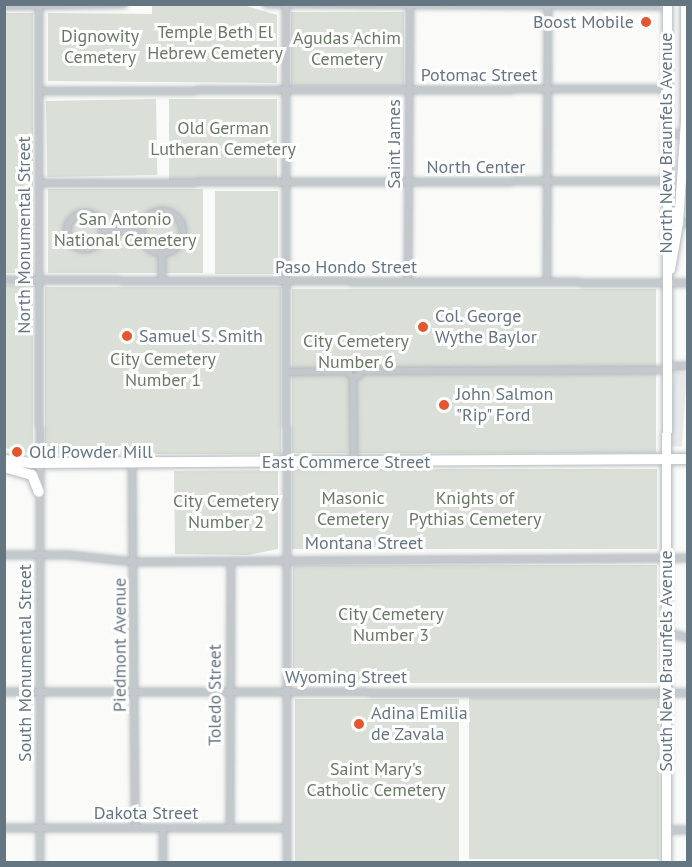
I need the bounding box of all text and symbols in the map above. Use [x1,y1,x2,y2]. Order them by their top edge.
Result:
place label: Boost Mobile [533,11,634,33]
marker: Boost Mobile [639,15,653,29]
park label: Temple Beth El Hebrew Cemetery [147,22,283,64]
park label: Dignowity Cemetery [61,26,139,68]
park label: Agudas Achim Cemetery [293,28,401,70]
street label: North New Braunfels Avenue [655,32,677,254]
street label: Potomac Street [420,64,538,86]
street label: Saint James [383,99,405,189]
park label: Old German Lutheran Cemetery [150,118,296,160]
street label: North Monumental Street [13,136,35,334]
street label: North Center [427,156,525,178]
park label: San Antonio National Cemetery [54,209,196,252]
street label: Paso Hondo Street [275,256,417,278]
place label: Col. George Wythe Baylor [435,306,537,348]
marker: Col. George Wythe Baylor [416,320,430,334]
place label: Samuel S. Smith [139,325,264,347]
marker: Samuel S. Smith [120,329,134,343]
park label: City Cemetery Number 6 [303,331,409,374]
park label: City Cemetery Number 1 [110,349,216,392]
place label: John Salmon "Rip" Ford [456,384,553,426]
marker: John Salmon "Rip" Ford [437,398,451,412]
place label: Old Powder Mill [29,441,152,463]
marker: Old Powder Mill [10,445,24,459]
street label: East Commerce Street [262,451,430,473]
park label: Masonic Cemetery [317,488,389,530]
park label: Knights of Pythias Cemetery [409,488,541,530]
park label: City Cemetery Number 2 [173,491,279,534]
street label: Montana Street [305,532,423,554]
street label: South New Braunfels Avenue [655,550,677,772]
street label: South Monumental Street [14,564,36,762]
street label: Piedmont Avenue [109,578,131,712]
park label: City Cemetery Number 3 [338,604,444,646]
street label: Toledo Street [204,644,226,746]
street label: Wyoming Street [285,666,407,688]
place label: Adina Emilia de Zavala [371,703,468,746]
marker: Adina Emilia de Zavala [352,717,366,731]
park label: Saint Mary's Catholic Cemetery [306,759,446,802]
street label: Dakota Street [94,802,198,824]

